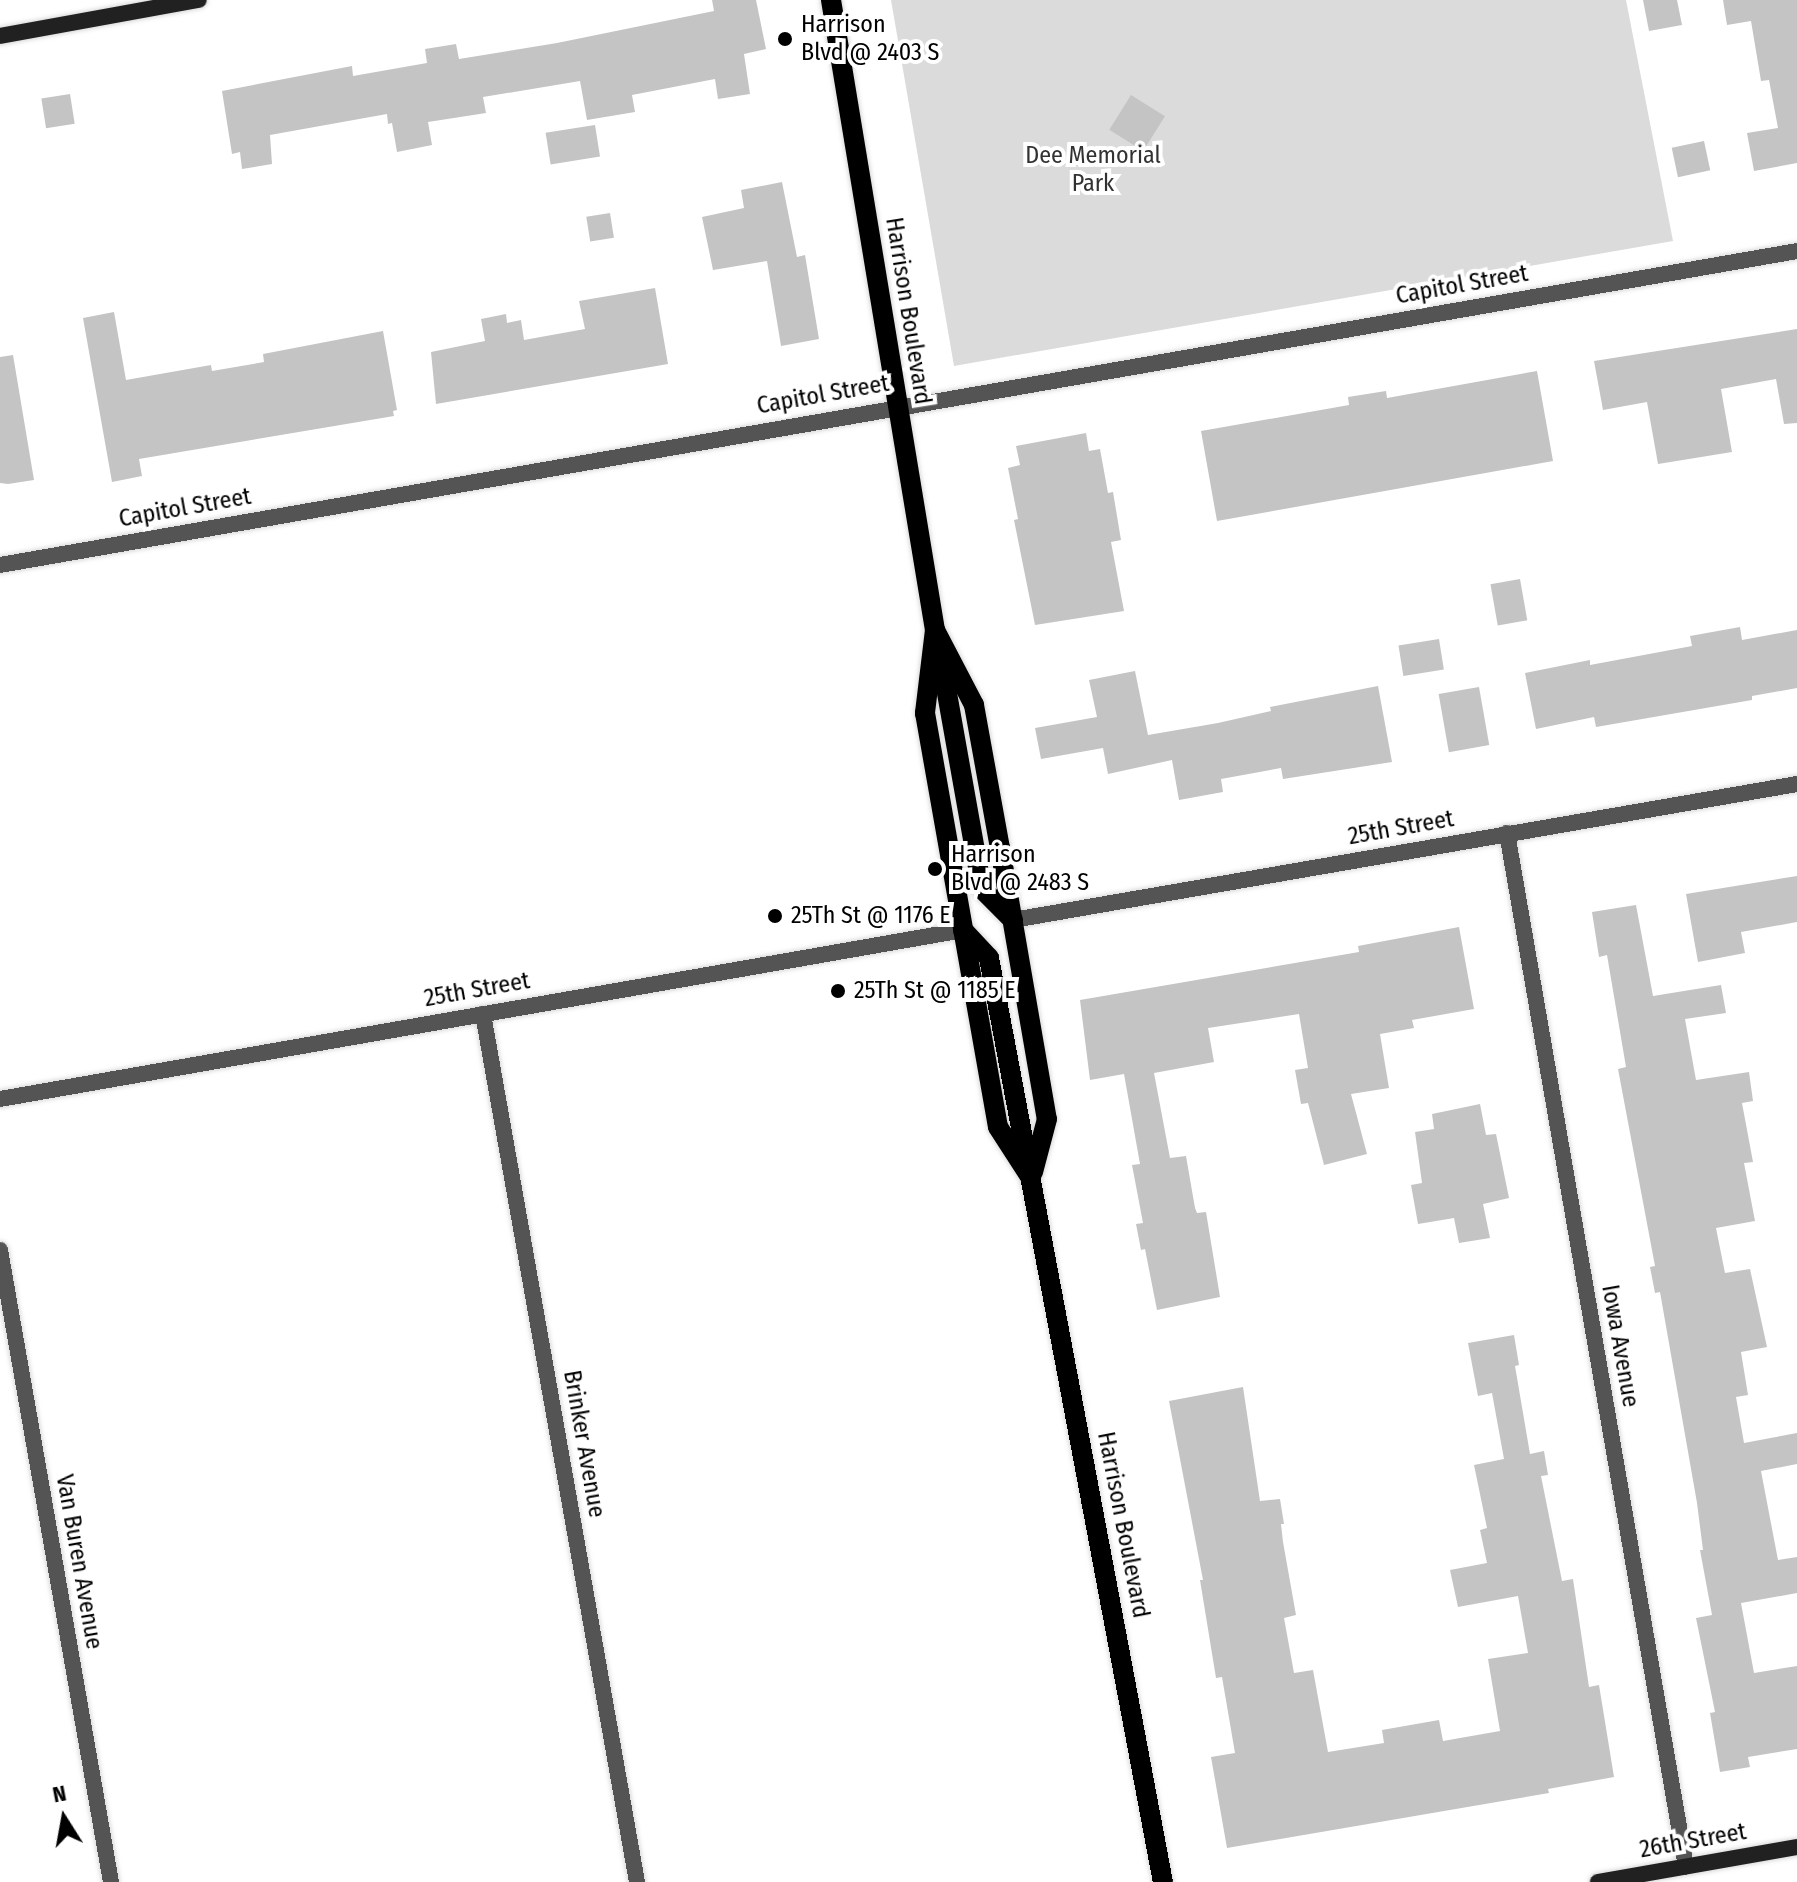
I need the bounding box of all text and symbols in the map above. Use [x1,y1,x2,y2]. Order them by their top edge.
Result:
place label: Harrison Blvd @ 2403 S [801,11,939,67]
marker: Harrison Blvd @ 2403 S [776,30,794,48]
park label: Dee Memorial Park [1025,142,1161,198]
street label: Harrison Boulevard [879,215,937,407]
street label: Capitol Street [1394,259,1530,311]
street label: Capitol Street [755,369,891,421]
street label: Capitol Street [117,482,253,534]
street label: 25th Street [1346,805,1456,851]
place label: Harrison Blvd @ 2483 S [951,841,1089,897]
marker: Harrison Blvd @ 2483 S [926,860,944,878]
place label: 25Th St @ 1176 E [791,902,951,930]
marker: 25Th St @ 1176 E [766,907,784,925]
street label: 25th Street [422,967,532,1013]
place label: 25Th St @ 1185 E [854,977,1016,1005]
marker: 25Th St @ 1185 E [829,982,847,1000]
street label: Iowa Avenue [1595,1283,1645,1409]
street label: Brinker Avenue [557,1368,611,1520]
street label: Harrison Boulevard [1091,1429,1155,1621]
street label: Van Buren Avenue [49,1472,109,1652]
north arrow [24,1778,104,1858]
text: N [50,1779,68,1808]
street label: 26th Street [1637,1817,1749,1865]

